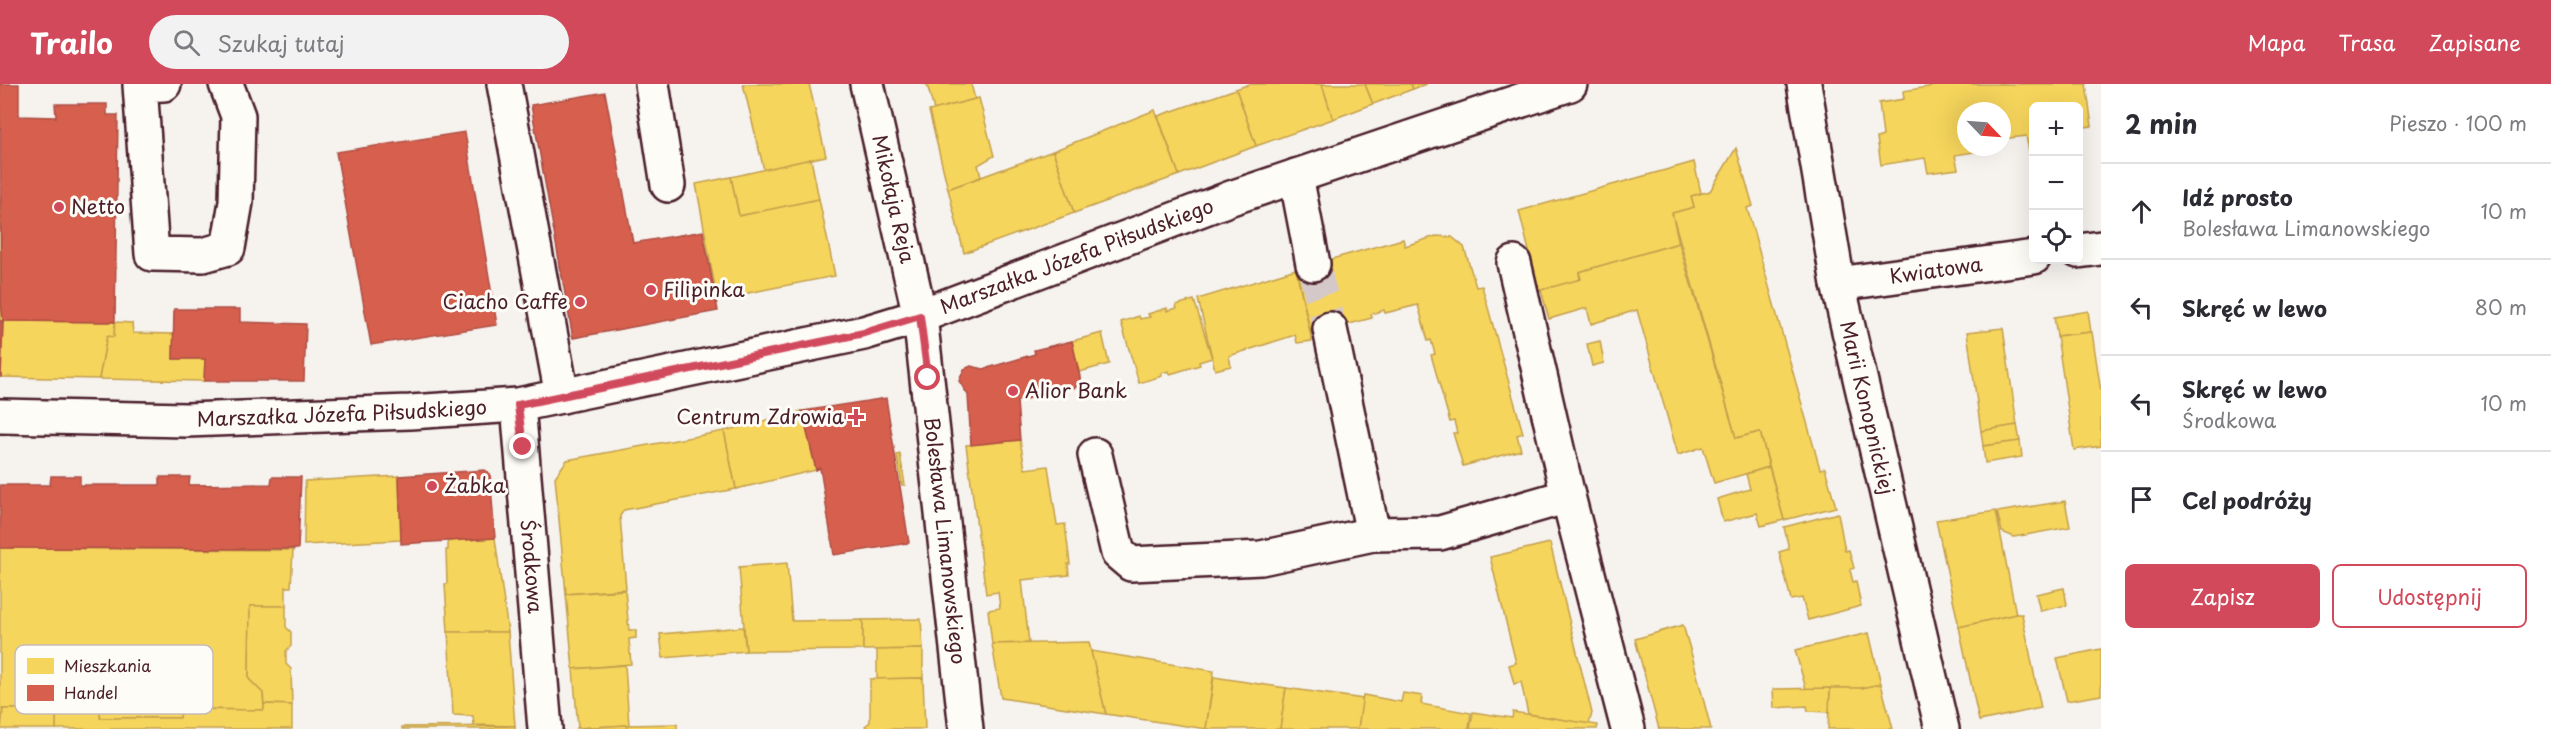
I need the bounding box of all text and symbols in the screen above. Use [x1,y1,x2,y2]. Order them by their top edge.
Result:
search box [149,15,569,69]
text: Trailo [30,21,113,64]
icon: search [170,26,203,59]
text: Szukaj tutaj [218,26,345,59]
text: Mapa [2248,26,2305,58]
text: Trasa [2338,26,2395,58]
text: Zapisane [2428,26,2521,58]
north arrow [1957,102,2011,156]
map controls [2029,102,2083,264]
button: + [2029,102,2083,156]
text: 2 min [2125,104,2198,143]
text: Pieszo · 100 m [2389,108,2527,138]
street label: Mikołaja Reja [865,132,924,267]
button: − [2029,156,2083,210]
text: Idź prosto [2182,180,2293,213]
street label: Marszałka Józefa Piłsudskiego [935,190,1217,321]
place label: Netto [71,191,125,221]
icon: ahead [2125,195,2158,228]
text: 10 m [2480,196,2527,226]
marker: Netto [52,200,66,214]
button: locate [2029,210,2083,264]
text: Bolesława Limanowskiego [2182,213,2430,243]
street label: Kwiatowa [1888,248,1985,291]
place label: Filipinka [663,274,745,304]
marker: Filipinka [644,283,658,297]
place label: Ciacho Caffe [443,286,568,316]
icon: left [2125,291,2158,324]
text: Skręć w lewo [2182,291,2327,324]
text: 80 m [2475,292,2527,322]
marker: Ciacho Caffe [573,295,587,309]
street label: Marii Konopnickiej [1833,318,1903,497]
route start [914,364,940,390]
text: Skręć w lewo [2182,372,2327,405]
place label: Alior Bank [1025,375,1127,405]
marker: Alior Bank [1006,384,1020,398]
icon: left [2125,387,2158,420]
text: 10 m [2480,388,2527,418]
street label: Marszałka Józefa Piłsudskiego [196,391,488,434]
place label: Centrum Zdrowia [676,401,845,431]
text: Środkowa [2182,405,2276,435]
marker: Centrum Zdrowia [849,410,863,424]
street label: Bolesława Limanowskiego [917,415,975,666]
route end [509,433,535,459]
place label: Żabka [444,470,506,500]
marker: Żabka [425,479,439,493]
icon: arrive [2125,483,2158,516]
text: Cel podróży [2182,483,2312,516]
street label: Środkowa [514,518,551,615]
button: Zapisz [2125,564,2320,628]
button: Udostępnij [2332,564,2527,628]
legend [15,645,213,714]
text: Mieszkania [64,653,151,677]
text: Handel [64,680,118,704]

